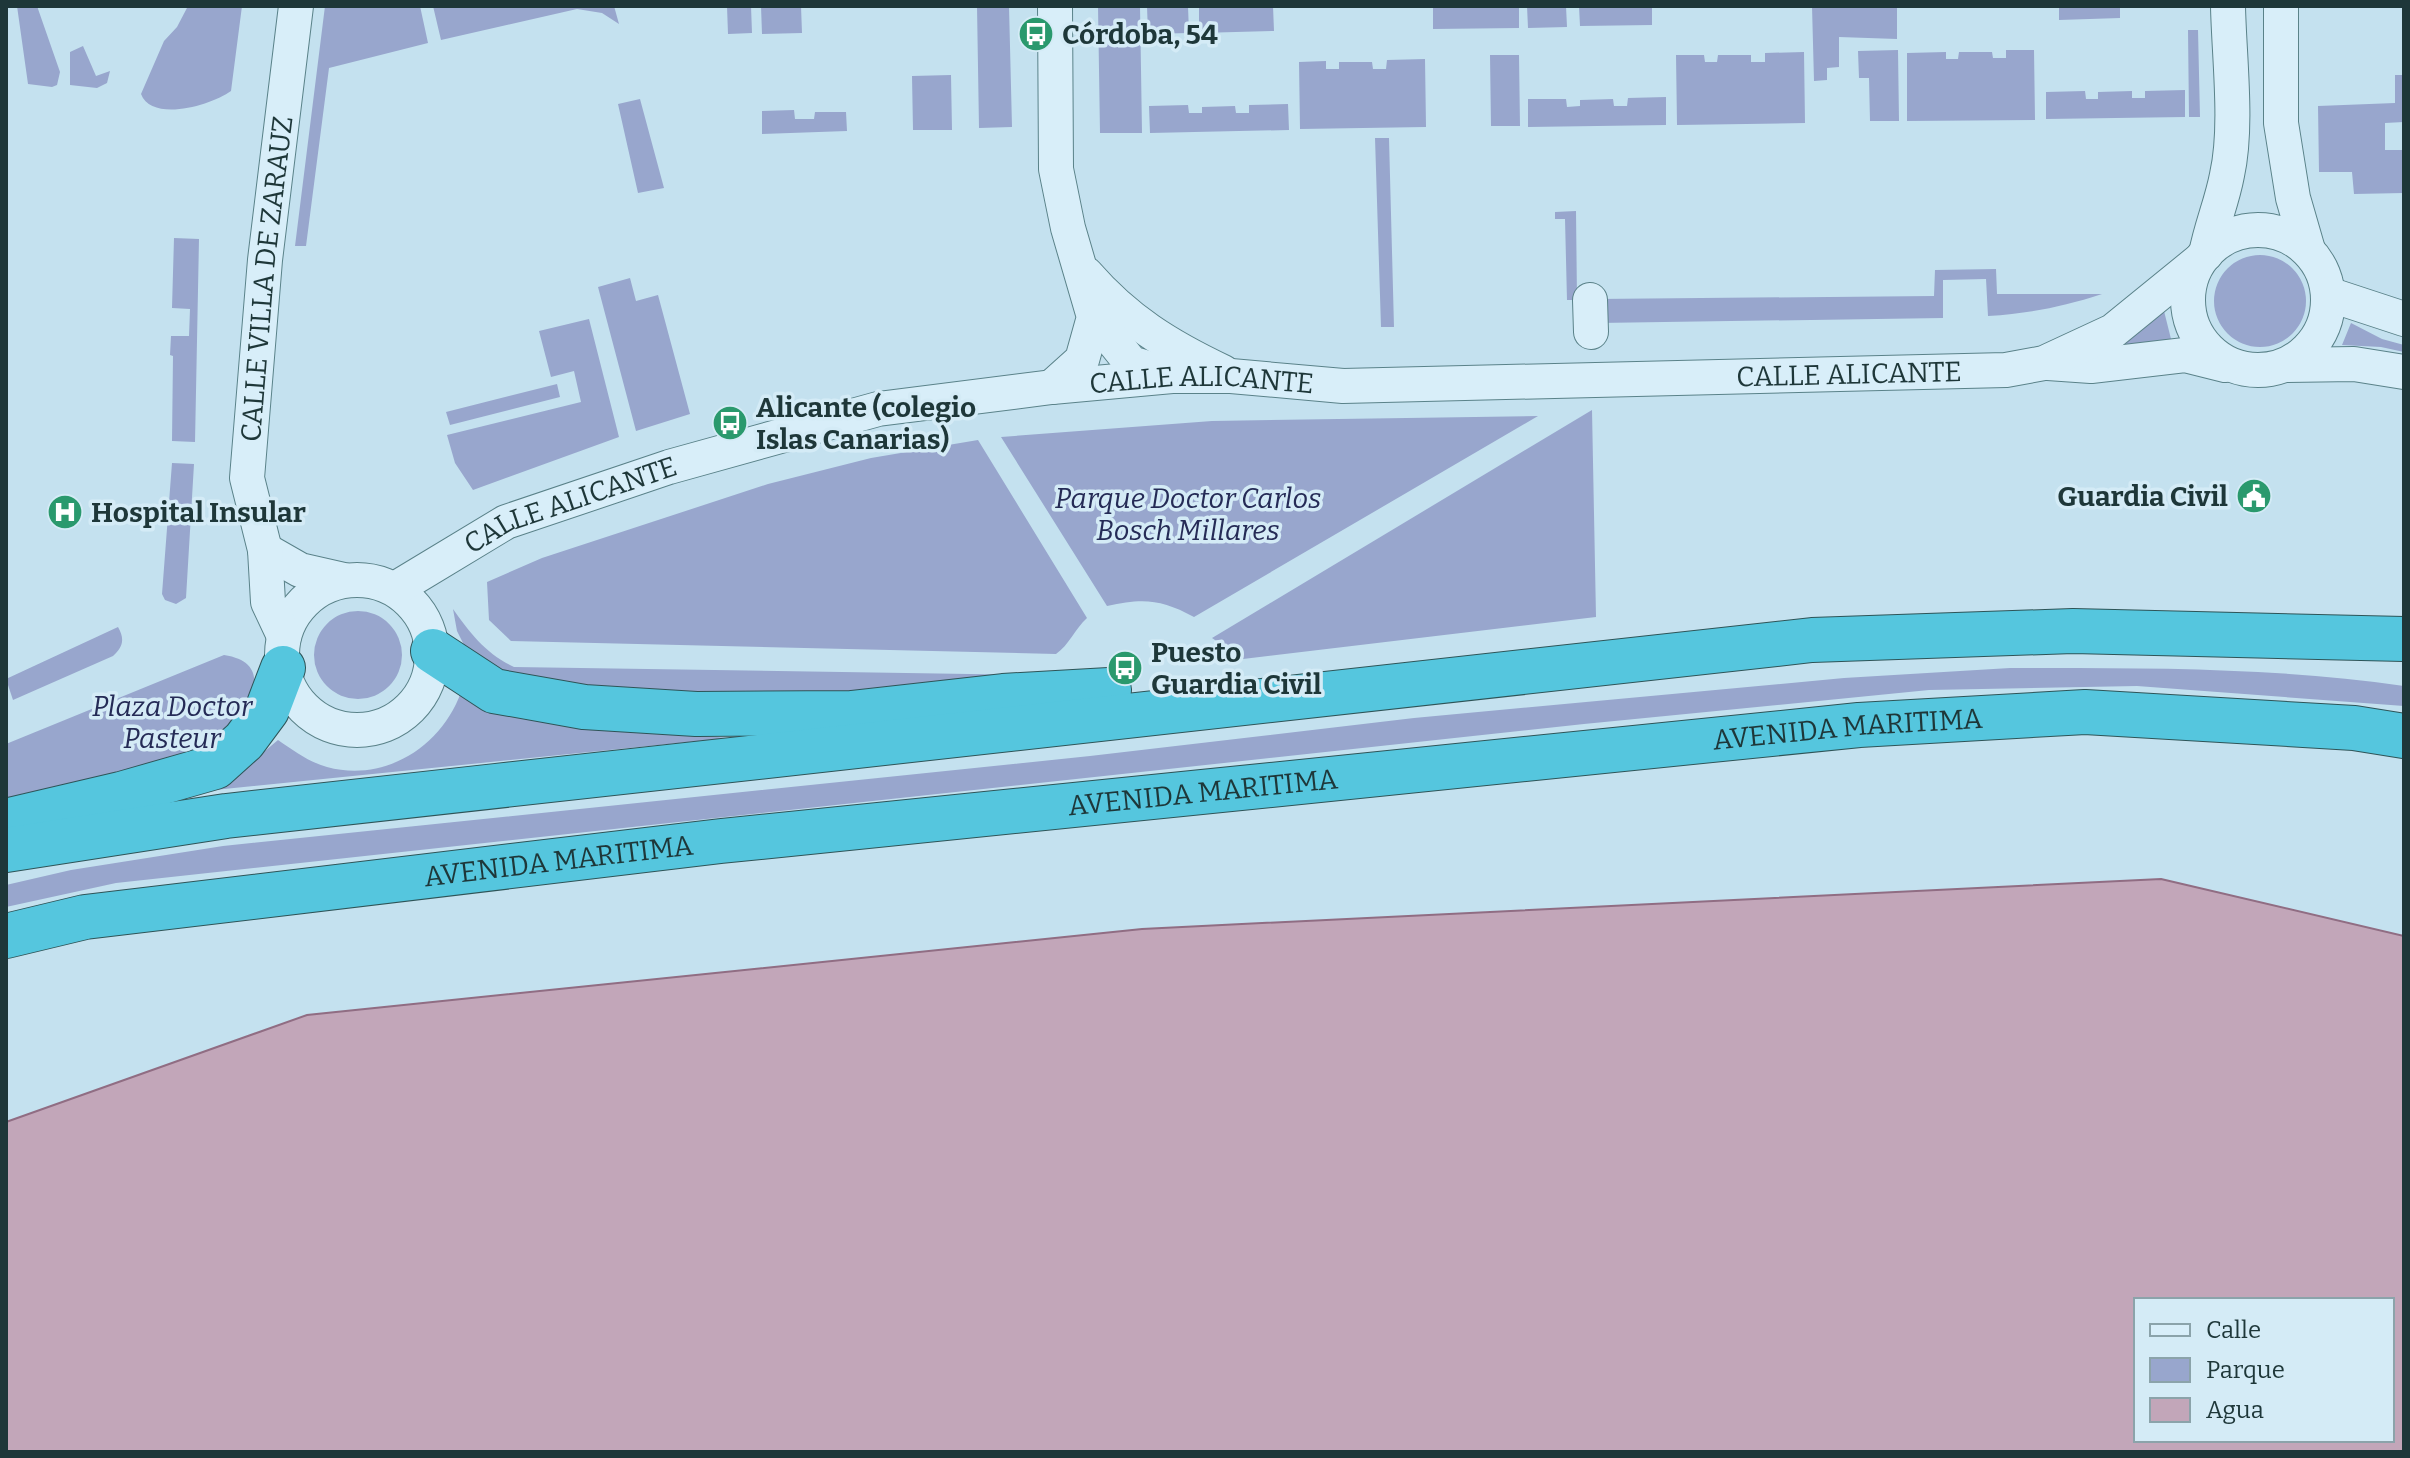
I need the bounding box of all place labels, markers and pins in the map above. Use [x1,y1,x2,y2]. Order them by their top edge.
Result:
bus stop icon: Córdoba, 54 [1017,15,1055,53]
place label: Córdoba, 54 [1062,18,1218,51]
place label: Alicante (colegio Islas Canarias) [756,391,976,456]
bus stop icon: Alicante (colegio Islas Canarias) [711,404,749,442]
public building icon: Guardia Civil [2235,477,2273,515]
place label: Guardia Civil [2057,480,2228,513]
hospital icon: Hospital Insular [46,493,84,531]
place label: Hospital Insular [91,496,306,529]
place label: Puesto Guardia Civil [1151,636,1322,701]
bus stop icon: Puesto Guardia Civil [1106,649,1144,687]

